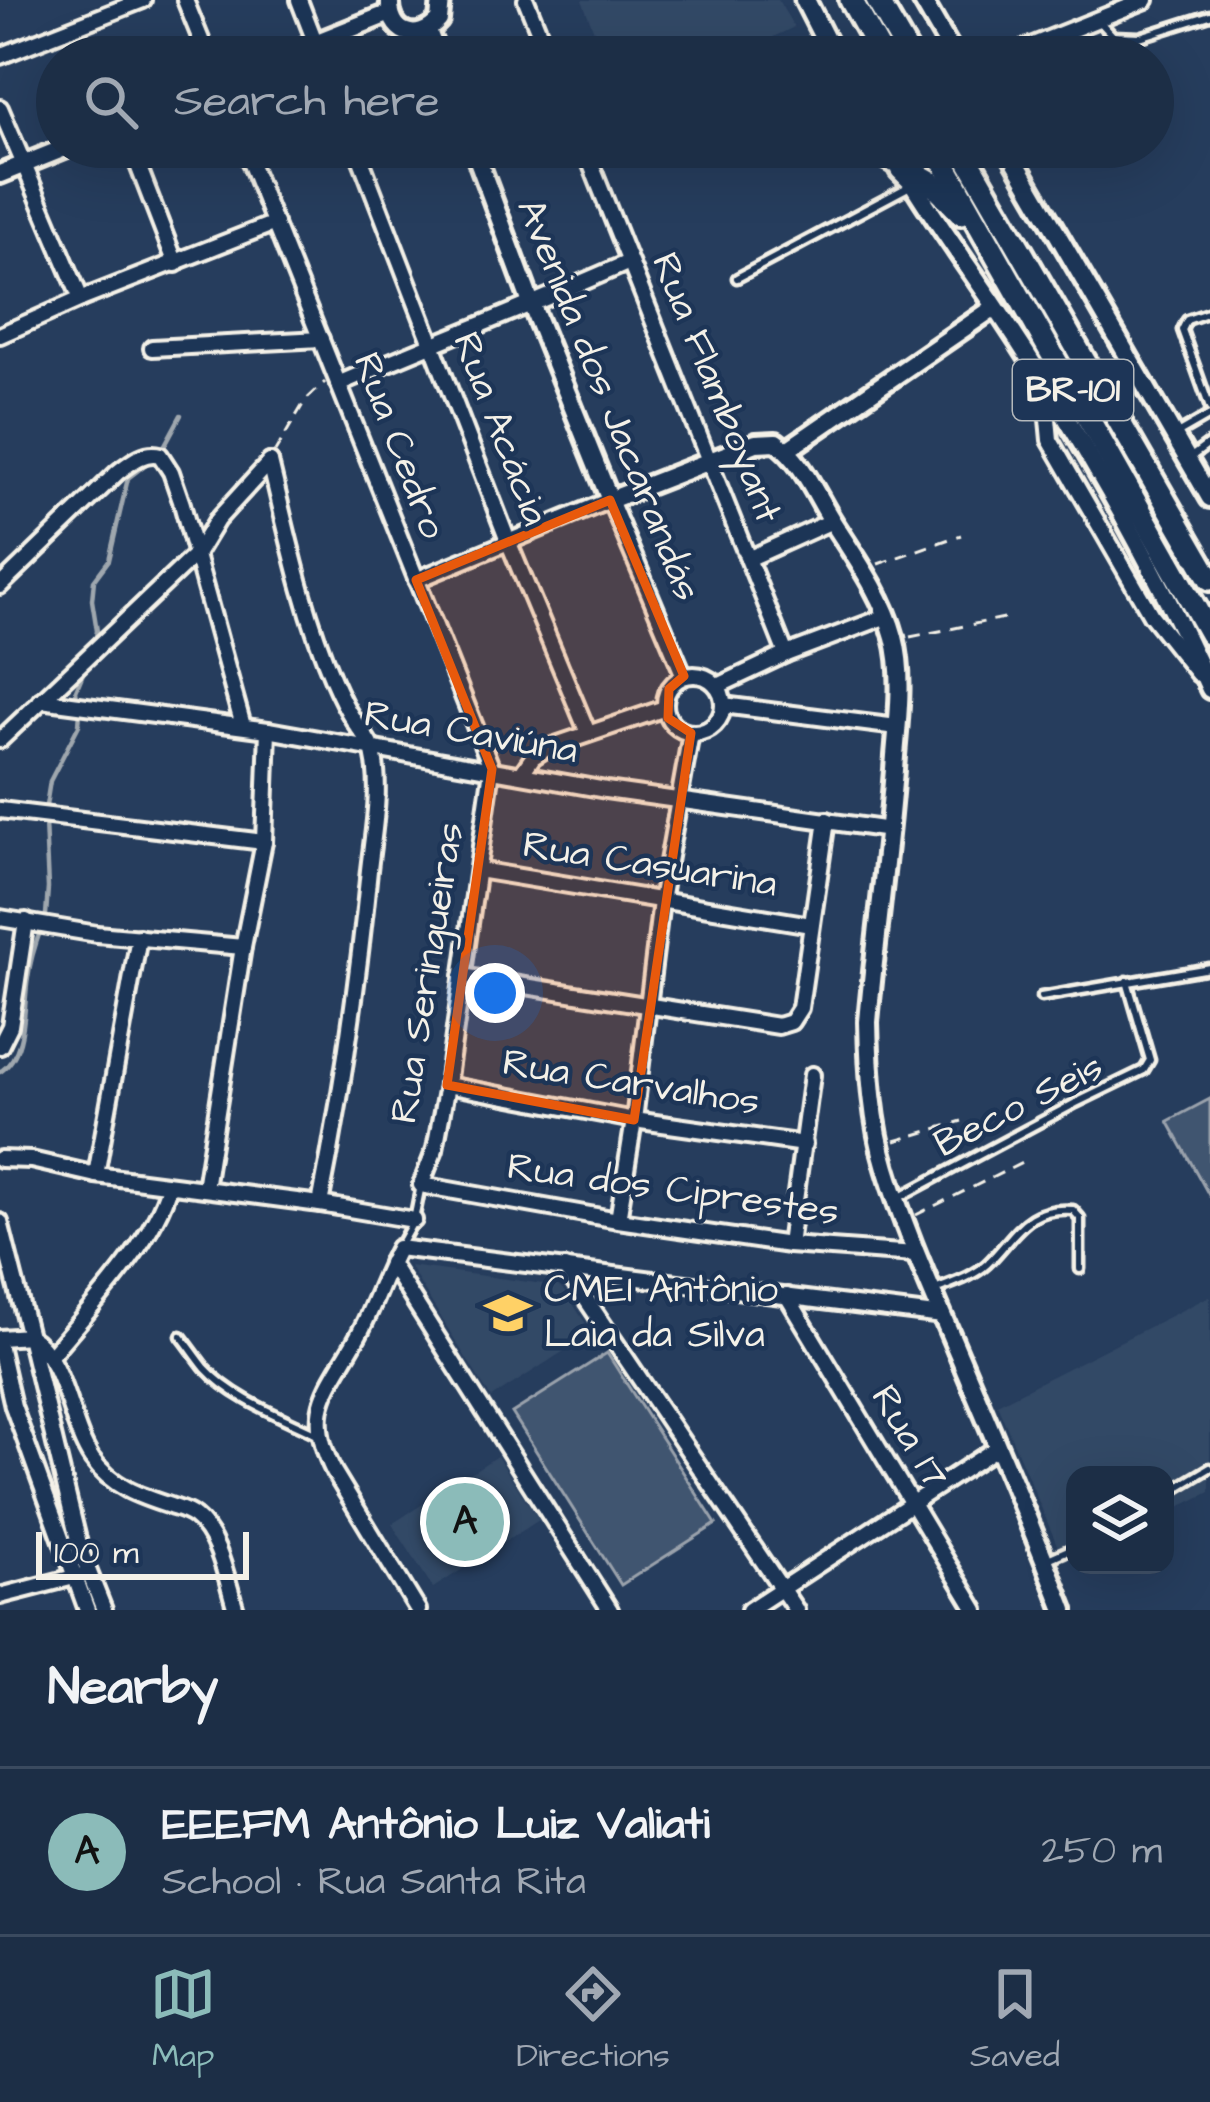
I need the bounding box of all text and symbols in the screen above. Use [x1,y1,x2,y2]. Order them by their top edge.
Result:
search box [36,36,1174,168]
icon: search [78,69,144,135]
text: Search here [174,71,440,133]
street label: Avenida dos Jacarandás [503,191,713,609]
street label: Rua Flamboyant [636,245,795,532]
street label: Rua Acácia [438,325,562,534]
street label: Rua Cedro [339,345,459,547]
road number: BR-101 [1013,360,1133,420]
street label: Rua Caviúna [360,688,582,778]
street label: Rua Casuarina [519,818,781,912]
street label: Rua Seringueiras [378,819,478,1127]
your location [465,963,525,1023]
street label: Rua Carvalhos [499,1036,763,1130]
street label: Beco Seis [925,1040,1113,1172]
street label: Rua dos Ciprestes [504,1140,842,1240]
place label: CMEI Antônio Laia da Silva [544,1264,778,1363]
school or university icon: CMEI Antônio Laia da Silva [483,1288,533,1338]
street label: Rua 17 [857,1375,961,1499]
map controls [1066,1466,1174,1574]
button: layers [1066,1466,1174,1574]
pin: A [426,1477,504,1567]
scale bar [36,1526,249,1579]
text: 100 m [54,1530,139,1576]
text: Nearby [48,1653,218,1724]
text: EEEFM Antônio Luiz Valiati [162,1794,710,1856]
text: A [75,1825,99,1879]
text: 250 m [1041,1825,1162,1879]
text: School · Rua Santa Rita [162,1856,586,1910]
tab: Map [150,1961,216,2079]
tab: Directions [516,1961,670,2079]
tab: Saved [970,1961,1060,2079]

